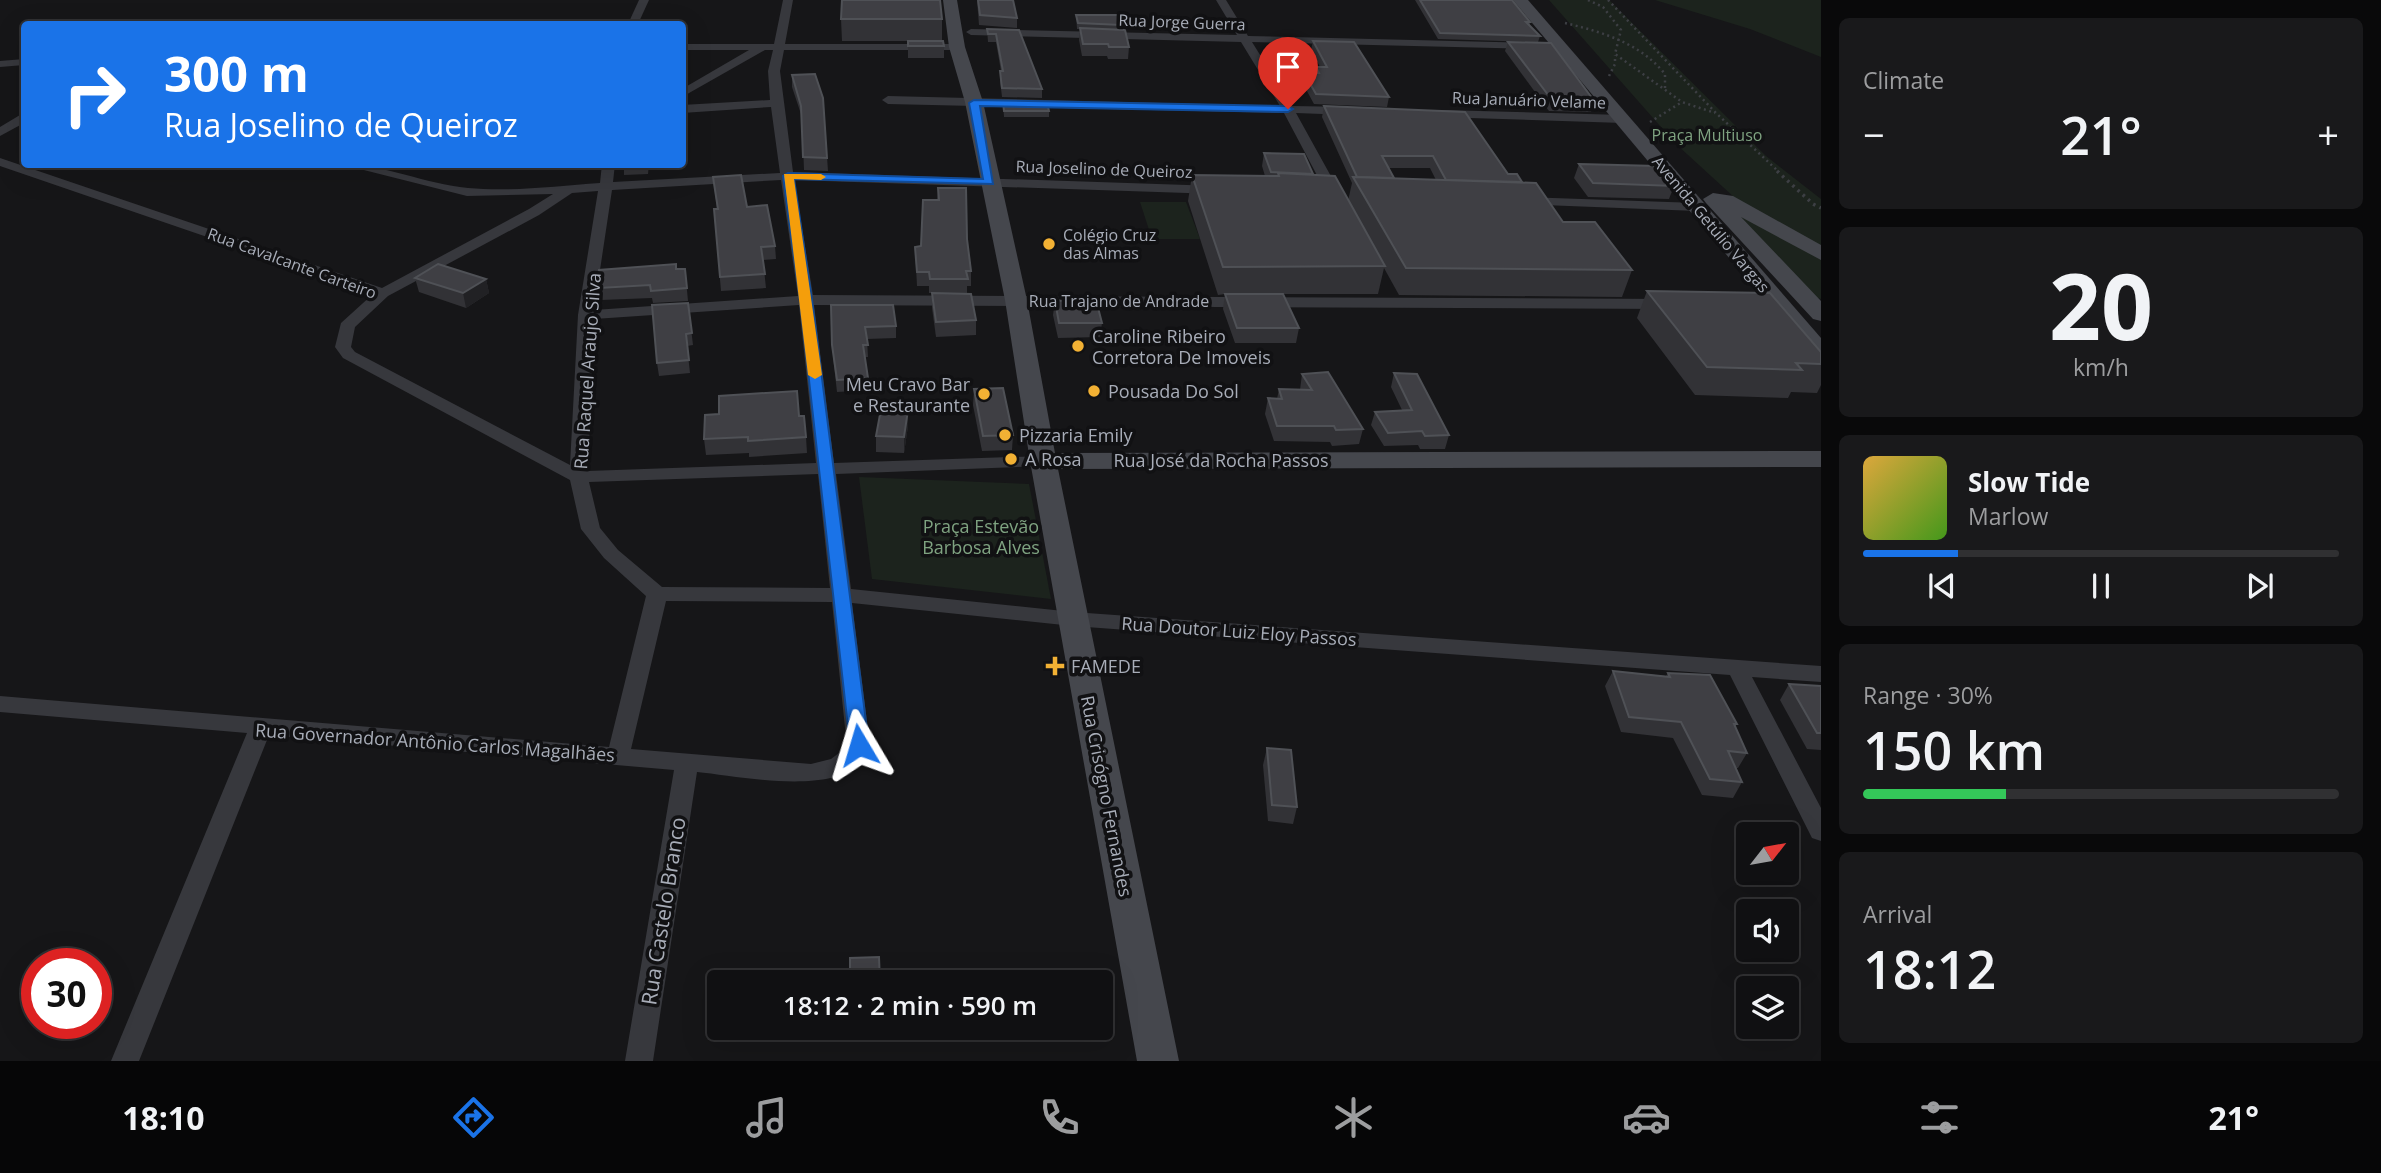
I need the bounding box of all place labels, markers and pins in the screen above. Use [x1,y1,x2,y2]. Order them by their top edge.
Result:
pin [1258,37,1318,109]
place label: Colégio Cruz das Almas [1063,224,1156,264]
marker: Colégio Cruz das Almas [1041,236,1057,252]
place label: Caroline Ribeiro Corretora De Imoveis [1092,324,1271,369]
marker: Caroline Ribeiro Corretora De Imoveis [1070,338,1086,354]
place label: Meu Cravo Bar e Restaurante [846,372,971,417]
place label: Pousada Do Sol [1108,379,1239,403]
marker: Pousada Do Sol [1086,383,1102,399]
marker: Meu Cravo Bar e Restaurante [976,386,992,402]
place label: Pizzaria Emily [1019,423,1134,447]
marker: Pizzaria Emily [997,427,1013,443]
place label: A Rosa [1025,447,1082,471]
marker: A Rosa [1003,451,1019,467]
place label: FAMEDE [1071,654,1141,678]
marker: FAMEDE [1045,656,1065,676]

